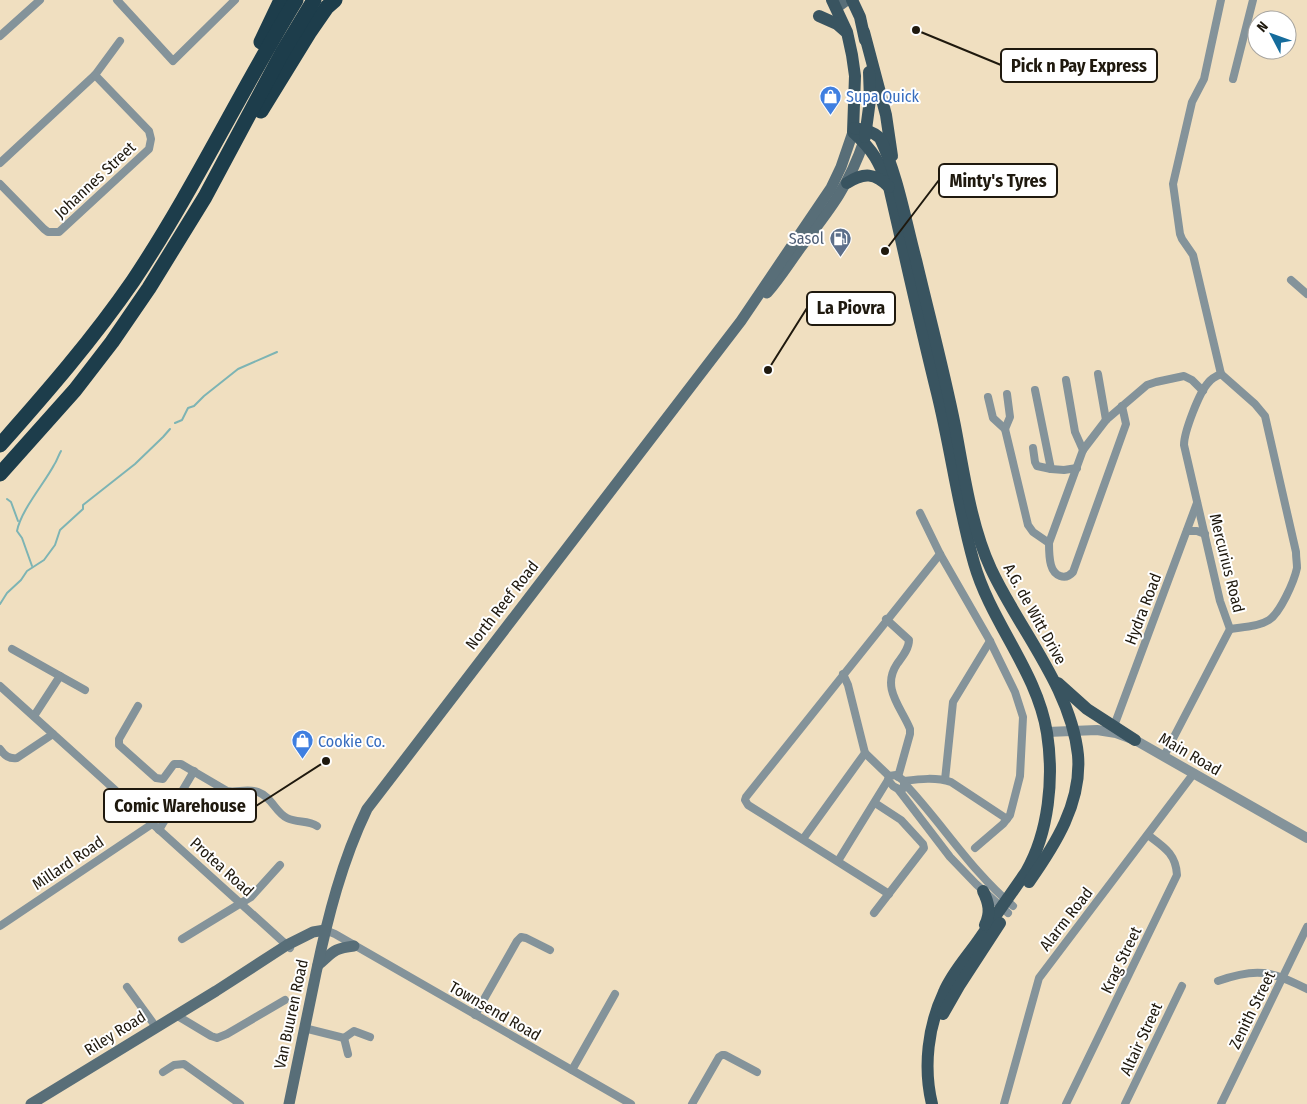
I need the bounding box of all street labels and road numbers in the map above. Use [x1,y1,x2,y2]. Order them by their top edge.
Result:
street label: Johannes Street [51,137,140,222]
street label: Mercurius Road [1206,512,1248,614]
street label: North Reef Road [461,557,543,653]
street label: A.G. de Witt Drive [999,560,1071,668]
street label: Hydra Road [1121,570,1165,648]
street label: Main Road [1156,729,1224,779]
street label: Millard Road [29,832,107,894]
street label: Protea Road [186,833,258,901]
street label: Alarm Road [1035,884,1097,954]
street label: Krag Street [1097,923,1146,996]
street label: Van Buuren Road [270,958,312,1070]
street label: Zenith Street [1225,967,1279,1052]
street label: Townsend Road [446,977,544,1045]
street label: Altair Street [1116,999,1166,1079]
street label: Riley Road [81,1007,149,1059]

